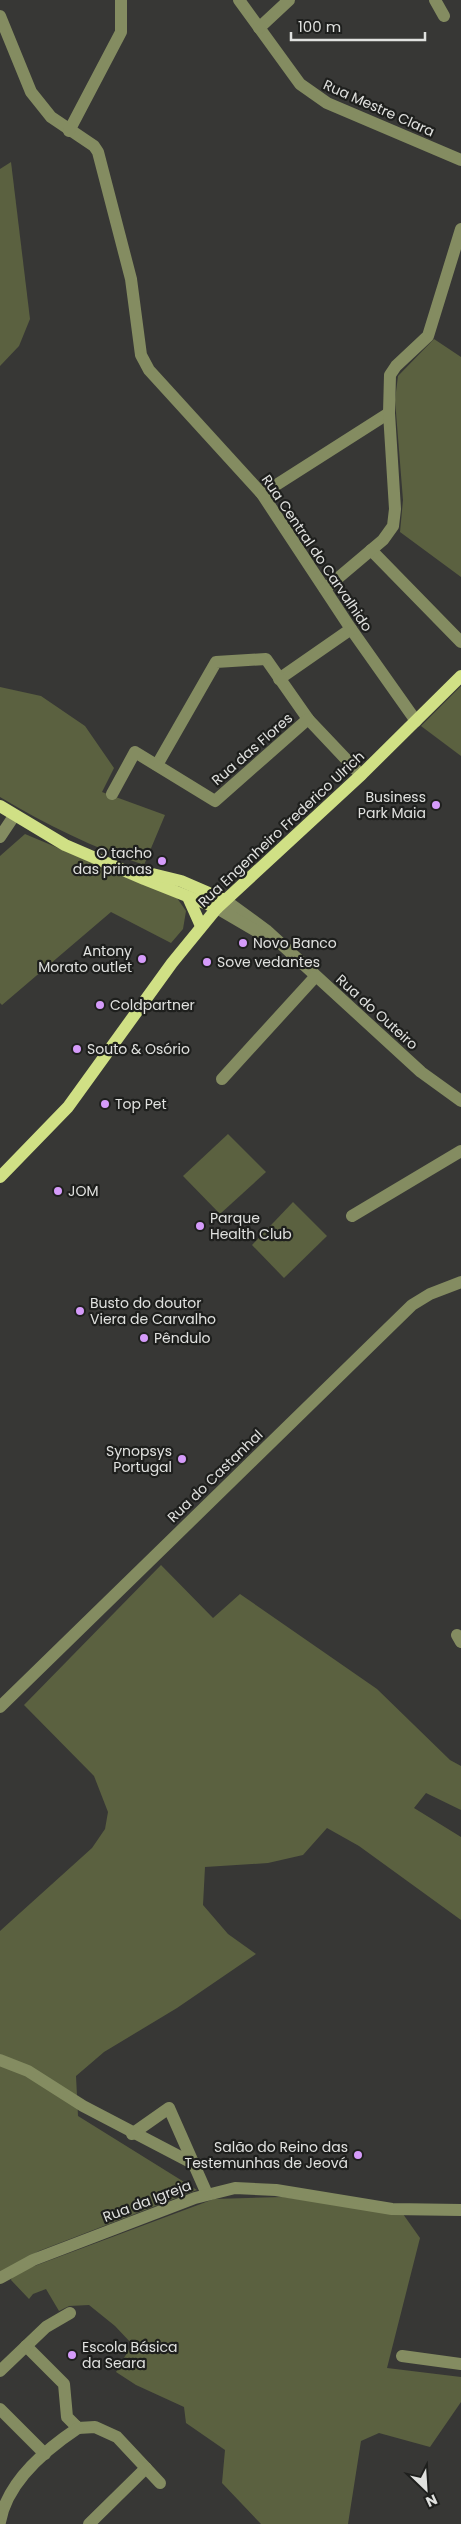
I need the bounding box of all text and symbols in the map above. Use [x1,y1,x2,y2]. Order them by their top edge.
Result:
scale bar [291,10,425,42]
text: 100 m [298,16,341,37]
street label: Rua Mestre Clara [320,74,438,142]
street label: Rua Central do Carvalhido [257,471,377,635]
street label: Rua das Flores [207,708,297,790]
street label: Rua Engenheiro Frederico Ulrich [193,746,369,912]
place label: Business Park Maia [358,787,426,823]
marker: Business Park Maia [430,799,442,811]
place label: O tacho das primas [73,843,152,879]
marker: O tacho das primas [156,855,168,867]
place label: Novo Banco [253,933,337,953]
marker: Novo Banco [237,937,249,949]
place label: Antony Morato outlet [38,941,132,977]
place label: Sove vedantes [217,952,320,972]
marker: Antony Morato outlet [136,953,148,965]
marker: Sove vedantes [201,956,213,968]
street label: Rua do Outeiro [332,970,422,1054]
place label: Coldpartner [110,995,195,1015]
marker: Coldpartner [94,999,106,1011]
place label: Souto & Osório [87,1039,190,1059]
marker: Souto & Osório [71,1043,83,1055]
place label: Top Pet [115,1094,167,1114]
marker: Top Pet [99,1098,111,1110]
place label: JOM [68,1181,98,1201]
marker: JOM [52,1185,64,1197]
place label: Parque Health Club [210,1208,292,1244]
marker: Parque Health Club [194,1220,206,1232]
place label: Busto do doutor Viera de Carvalho [90,1293,216,1329]
marker: Busto do doutor Viera de Carvalho [74,1305,86,1317]
place label: Pêndulo [154,1328,211,1348]
marker: Pêndulo [138,1332,150,1344]
street label: Rua do Castanhal [163,1425,267,1527]
place label: Synopsys Portugal [106,1441,172,1477]
marker: Synopsys Portugal [176,1453,188,1465]
place label: Salão do Reino das Testemunhas de Jeová [185,2137,348,2173]
marker: Salão do Reino das Testemunhas de Jeová [352,2149,364,2161]
street label: Rua da Igreja [100,2175,194,2227]
place label: Escola Básica da Seara [82,2337,177,2373]
marker: Escola Básica da Seara [66,2349,78,2361]
north arrow [401,2464,451,2514]
text: N [422,2489,440,2512]

